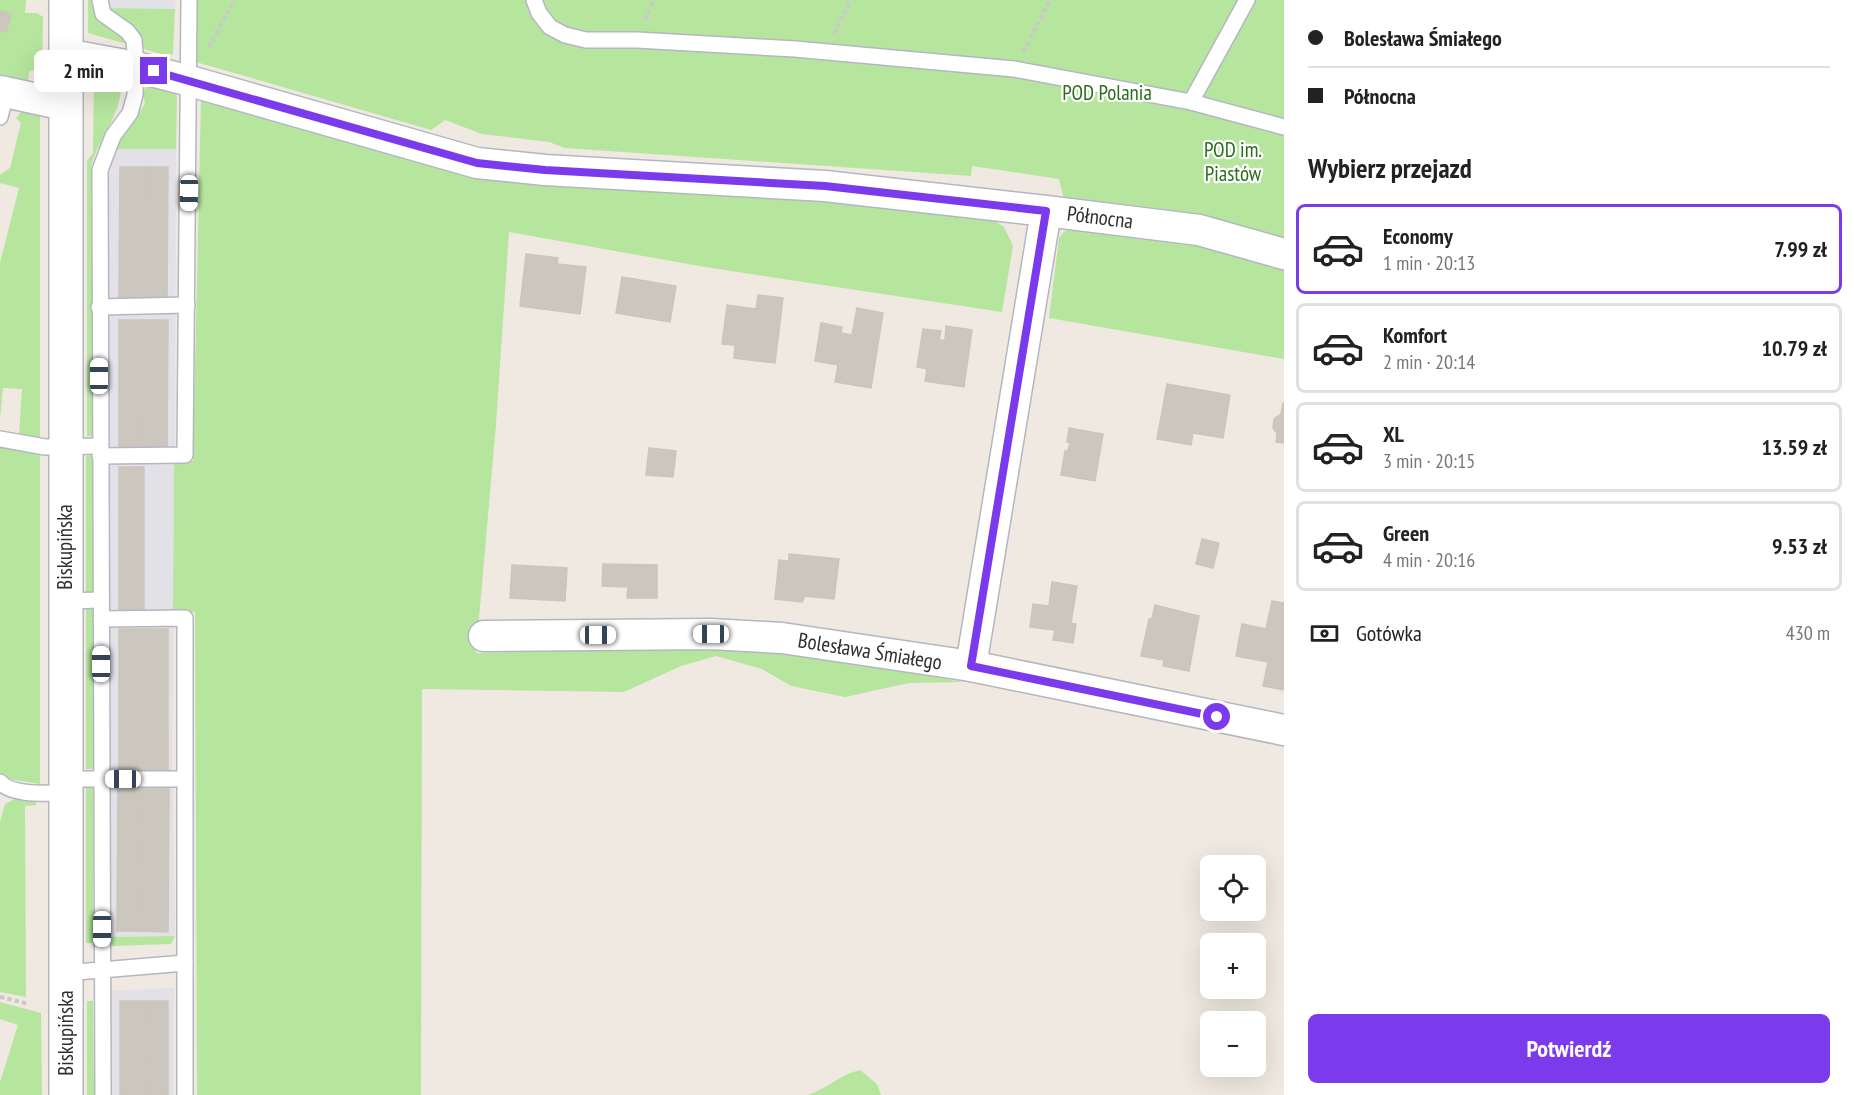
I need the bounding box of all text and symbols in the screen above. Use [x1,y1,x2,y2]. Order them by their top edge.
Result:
text: Bolesława Śmiałego [1344,24,1502,52]
callout: 2 min [34,50,133,92]
route end [140,57,167,84]
text: 2 min [63,58,104,84]
park label: POD Polania [1062,79,1152,106]
text: Północna [1344,82,1416,110]
park label: POD im. Piastów [1204,136,1262,187]
text: Wybierz przejazd [1308,151,1472,185]
car [180,175,198,211]
street label: Północna [1065,200,1135,234]
icon: car [1311,222,1365,276]
text: Economy [1383,222,1453,250]
text: 7.99 zł [1774,235,1827,263]
text: 1 min · 20:13 [1383,250,1475,276]
icon: car [1311,321,1365,375]
text: Komfort [1383,321,1447,349]
text: 10.79 zł [1762,334,1827,362]
text: 2 min · 20:14 [1383,349,1475,375]
car [90,358,108,394]
icon: car [1311,420,1365,474]
text: XL [1383,420,1404,448]
text: 13.59 zł [1762,433,1827,461]
text: 3 min · 20:15 [1383,448,1475,474]
street label: Biskupińska [51,504,78,590]
icon: car [1311,519,1365,573]
text: Green [1383,519,1429,547]
text: 9.53 zł [1772,532,1827,560]
text: 4 min · 20:16 [1383,547,1475,573]
icon: cash [1308,617,1341,650]
text: Gotówka [1356,619,1422,647]
text: 430 m [1786,620,1830,646]
car [693,625,729,643]
car [580,626,616,644]
street label: Bolesława Śmiałego [796,626,944,676]
car [92,646,110,682]
route start [1203,703,1230,730]
car [105,770,141,788]
map controls [1200,855,1266,1077]
button: locate [1200,855,1266,921]
car [93,911,111,947]
button: + [1200,933,1266,999]
street label: Biskupińska [52,990,79,1076]
button: − [1200,1011,1266,1077]
button: Potwierdź [1308,1014,1830,1083]

